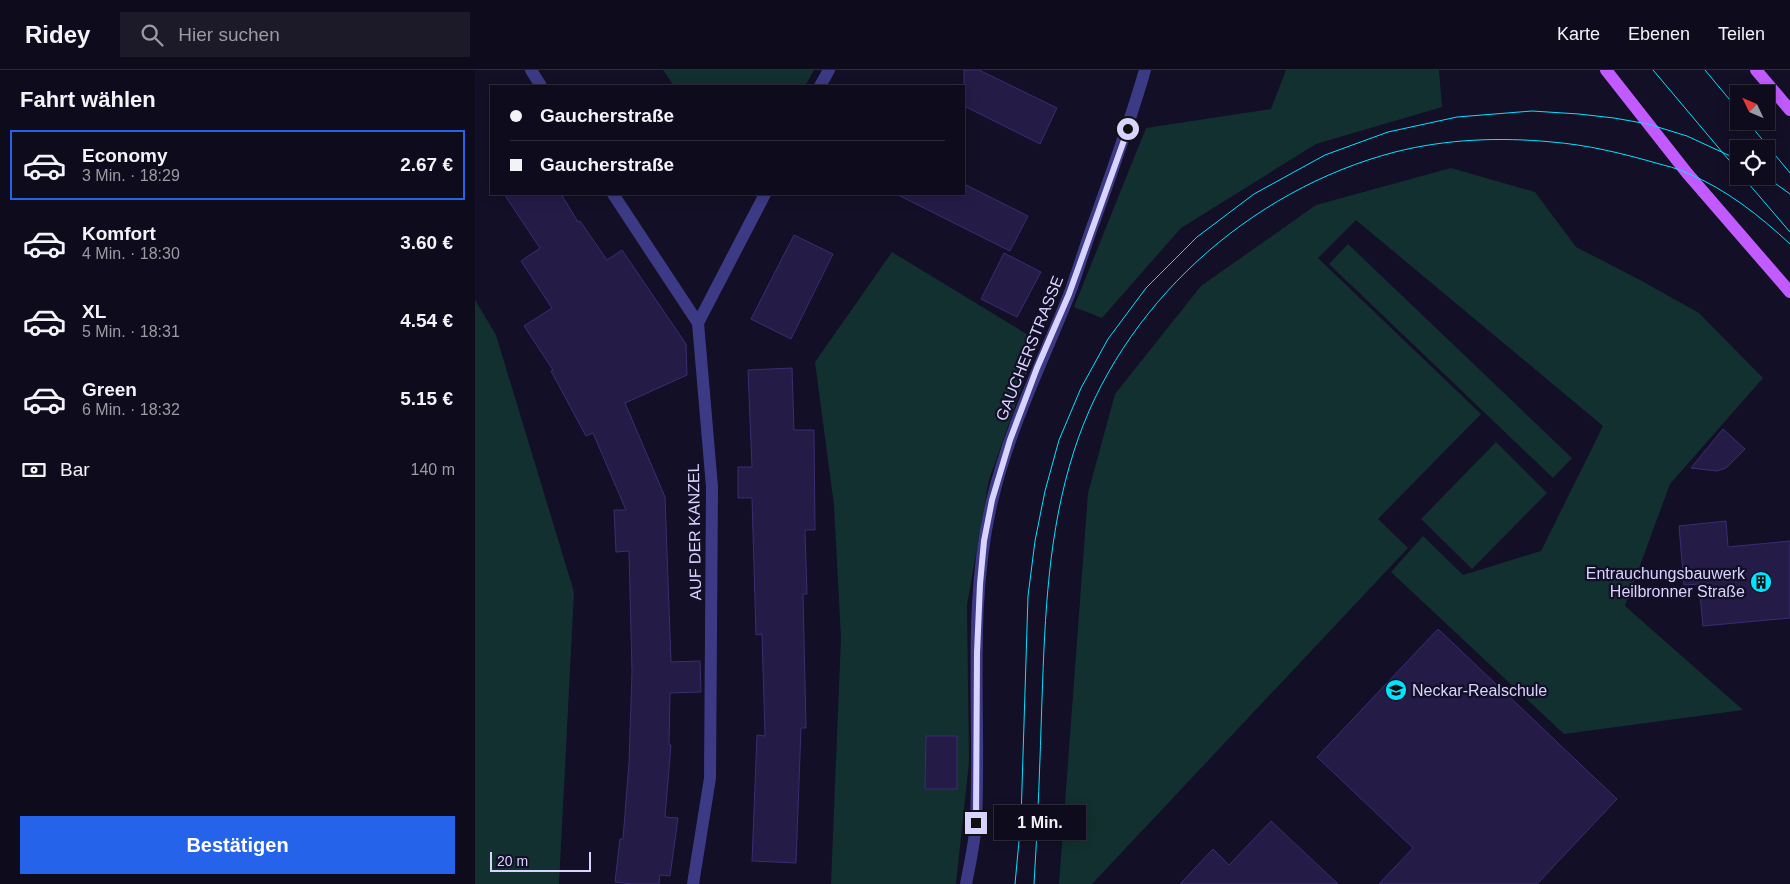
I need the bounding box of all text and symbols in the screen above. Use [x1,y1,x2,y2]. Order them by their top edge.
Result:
search box [120,12,470,57]
text: Ridey [25,21,90,48]
icon: search [138,21,166,49]
text: Hier suchen [178,24,280,45]
text: Karte [1557,24,1600,44]
text: Ebenen [1628,24,1690,44]
text: Teilen [1718,24,1765,44]
north arrow [1730,85,1775,130]
map controls [1730,85,1775,185]
text: Fahrt wählen [20,87,156,112]
text: Gaucherstraße [540,105,674,126]
route start [1117,118,1139,140]
button: locate [1730,140,1775,185]
icon: car [22,143,67,188]
text: Economy [82,145,168,166]
text: 2.67 € [400,154,453,175]
text: Gaucherstraße [540,154,674,175]
text: 3 Min. · 18:29 [82,167,180,184]
icon: car [22,221,67,266]
text: Komfort [82,223,156,244]
text: 3.60 € [400,232,453,253]
text: 4 Min. · 18:30 [82,245,180,262]
street label: GAUCHERSTRASSE [993,273,1066,423]
icon: car [22,299,67,344]
text: XL [82,301,106,322]
text: 4.54 € [400,310,453,331]
text: 5 Min. · 18:31 [82,323,180,340]
icon: car [22,377,67,422]
text: Green [82,379,137,400]
text: 5.15 € [400,388,453,409]
text: 6 Min. · 18:32 [82,401,180,418]
icon: cash [20,456,48,484]
text: Bar [60,459,90,480]
text: 140 m [411,461,455,478]
street label: AUF DER KANZEL [685,463,704,601]
place label: Entrauchungsbauwerk Heilbronner Straße [1586,565,1746,600]
building icon: Entrauchungsbauwerk Heilbronner Straße [1749,570,1773,594]
school or university icon: Neckar-Realschule [1384,678,1408,702]
place label: Neckar-Realschule [1412,682,1547,699]
callout: 1 Min. [993,806,1086,840]
route end [965,812,987,834]
text: 1 Min. [1017,814,1063,831]
button: Bestätigen [20,816,455,874]
scale bar [490,849,591,872]
text: 20 m [497,853,528,869]

